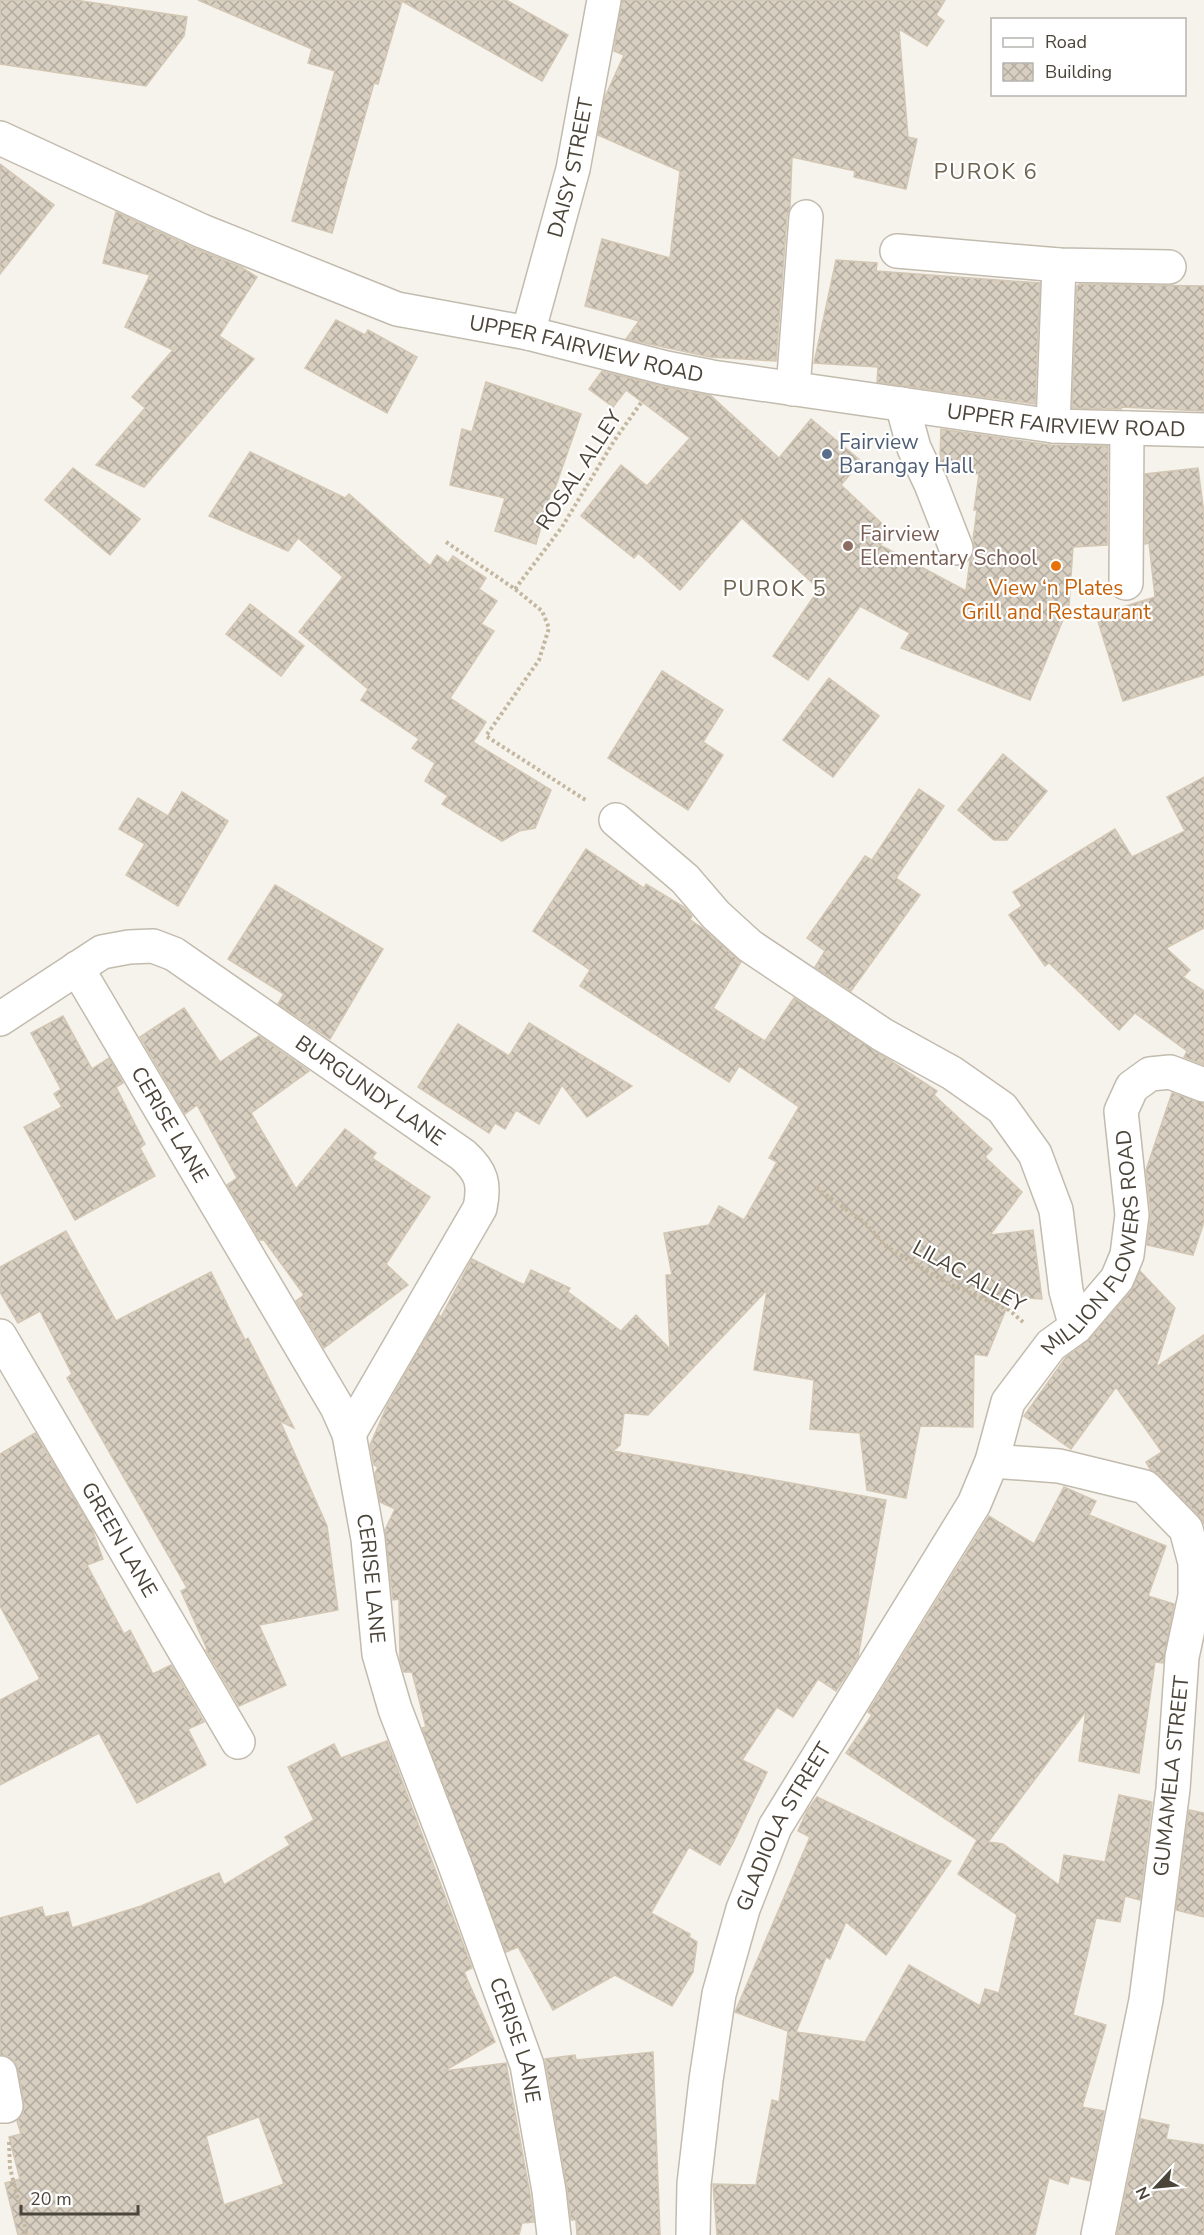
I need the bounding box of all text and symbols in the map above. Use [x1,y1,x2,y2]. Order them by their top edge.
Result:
legend [991,18,1186,96]
text: Road [1045,30,1087,54]
text: Building [1045,60,1112,84]
street label: DAISY STREET [541,95,600,241]
district label: PUROK 6 [934,157,1038,187]
street label: UPPER FAIRVIEW ROAD [467,309,706,389]
street label: UPPER FAIRVIEW ROAD [945,397,1186,444]
street label: ROSAL ALLEY [530,404,629,535]
place label: Fairview Barangay Hall [839,428,975,480]
marker: Fairview Barangay Hall [820,447,834,461]
place label: Fairview Elementary School [860,520,1038,572]
marker: Fairview Elementary School [841,539,855,553]
marker: View ‘n Plates Grill and Restaurant [1049,559,1063,573]
district label: PUROK 5 [723,574,827,604]
place label: View ‘n Plates Grill and Restaurant [961,574,1151,626]
street label: BURGUNDY LANE [290,1029,451,1152]
street label: CERISE LANE [124,1061,215,1188]
street label: MILLION FLOWERS ROAD [1034,1128,1147,1361]
street label: LILAC ALLEY [908,1233,1031,1319]
street label: GREEN LANE [75,1477,164,1602]
street label: CERISE LANE [350,1511,392,1645]
street label: GUMAMELA STREET [1147,1674,1196,1878]
street label: GLADIOLA STREET [729,1737,838,1915]
street label: CERISE LANE [483,1973,547,2105]
north arrow [1126,2157,1186,2217]
scale bar [21,2178,138,2216]
text: N [1131,2183,1156,2203]
text: 20 m [30,2187,72,2211]

